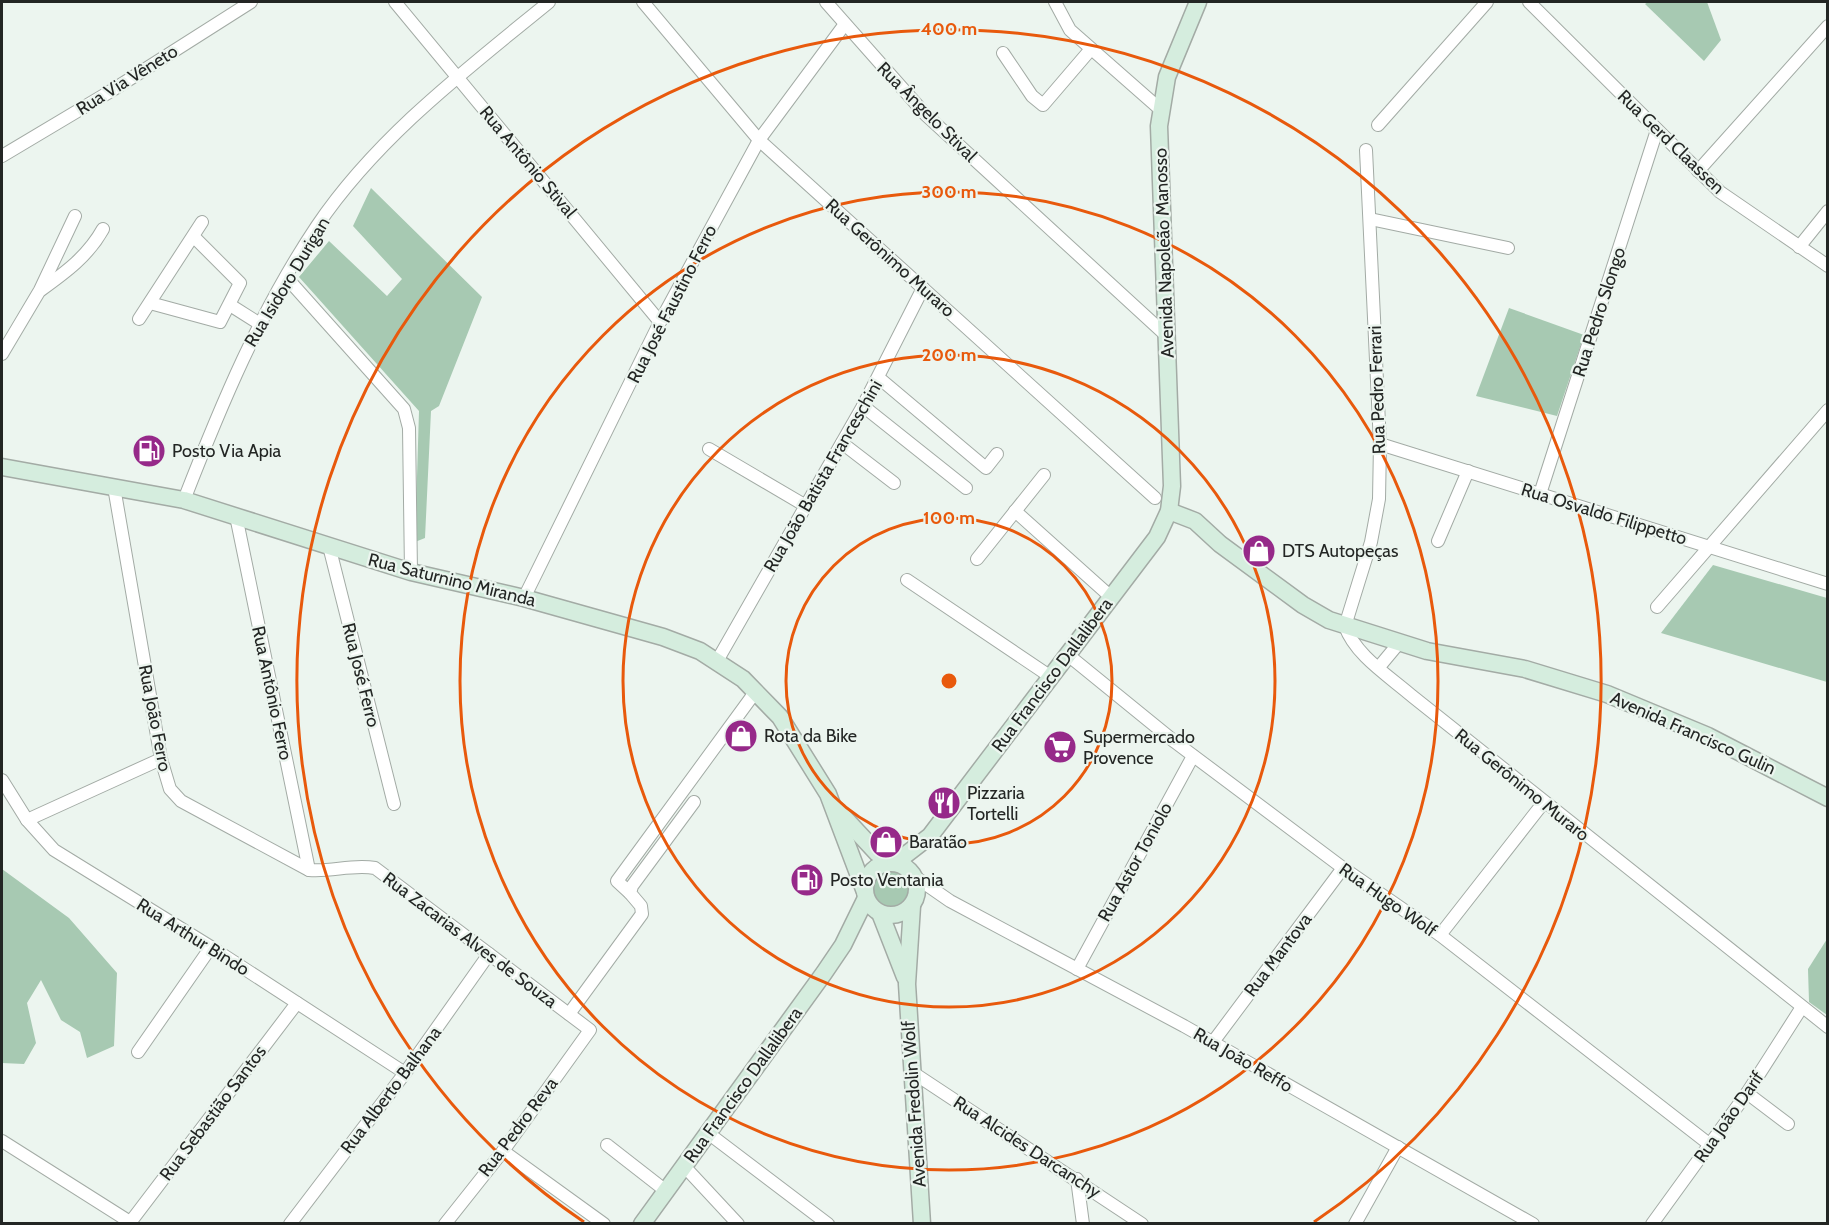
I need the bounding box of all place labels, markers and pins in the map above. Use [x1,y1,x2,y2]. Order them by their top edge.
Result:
fuel station icon: Posto Via Apia [131,433,167,469]
place label: Posto Via Apia [172,440,282,462]
shop icon: DTS Autopeças [1241,533,1277,569]
place label: DTS Autopeças [1282,540,1398,562]
centre of rings [939,671,959,691]
shop icon: Rota da Bike [723,718,759,754]
place label: Rota da Bike [764,725,857,747]
place label: Supermercado Provence [1083,726,1195,769]
supermarket icon: Supermercado Provence [1042,729,1078,765]
place label: Pizzaria Tortelli [967,782,1025,825]
restaurant icon: Pizzaria Tortelli [926,785,962,821]
shop icon: Baratão [868,824,904,860]
place label: Baratão [909,831,967,853]
fuel station icon: Posto Ventania [789,862,825,898]
place label: Posto Ventania [830,869,944,891]

